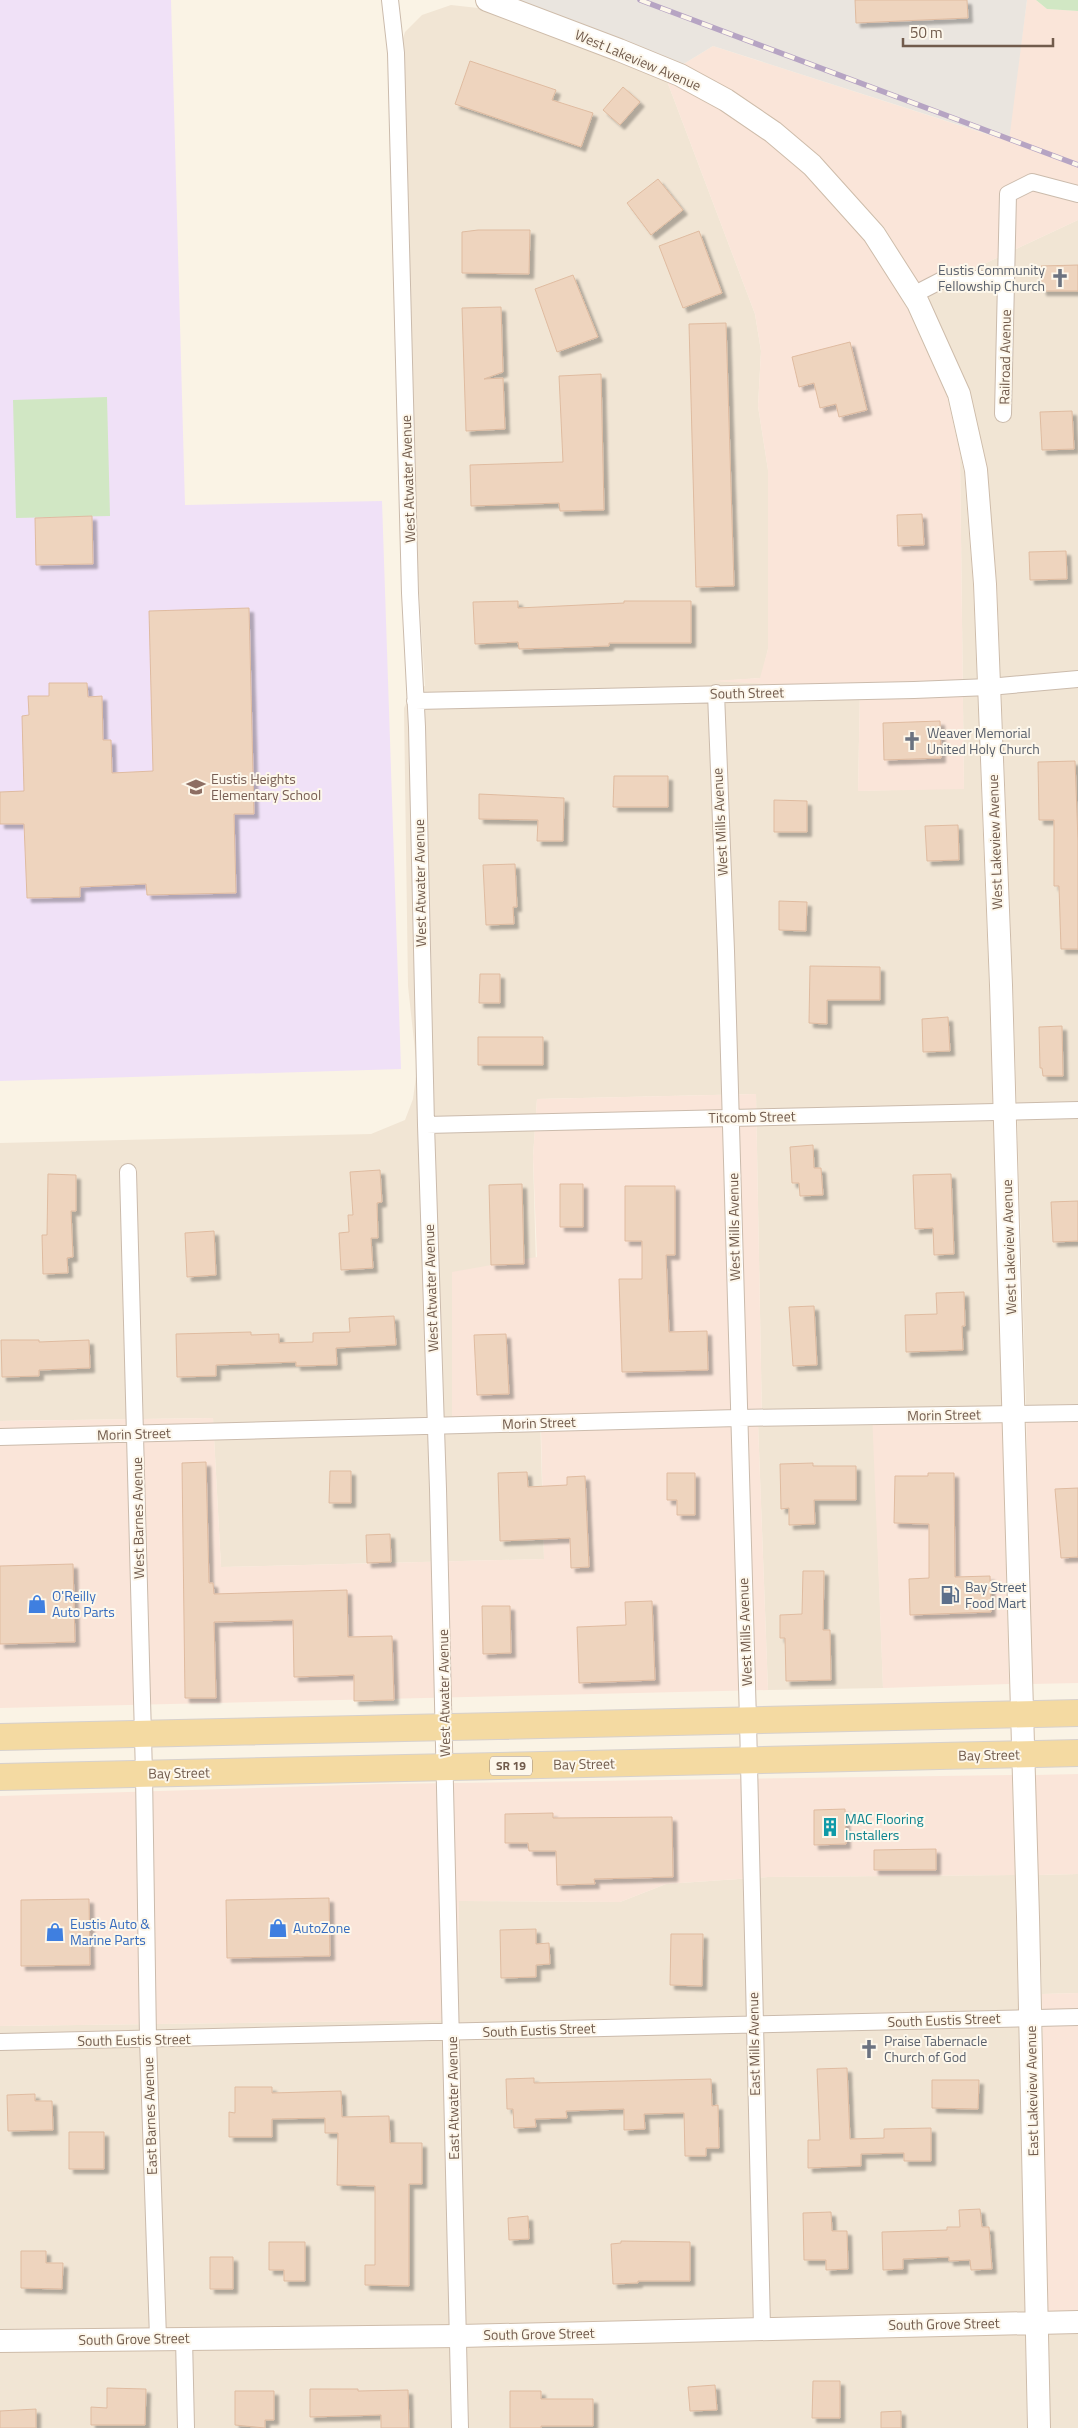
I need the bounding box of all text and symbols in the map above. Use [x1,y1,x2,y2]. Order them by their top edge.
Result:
scale bar [903,15,1053,47]
text: 50 m [910,21,943,44]
street label: West Lakeview Avenue [572,23,705,96]
place label: Eustis Community Fellowship Church [938,259,1045,296]
church icon: Eustis Community Fellowship Church [1049,267,1071,289]
street label: Railroad Avenue [993,309,1016,405]
street label: West Atwater Avenue [395,415,420,543]
street label: South Street [710,681,784,704]
place label: Weaver Memorial United Holy Church [927,722,1040,759]
church icon: Weaver Memorial United Holy Church [901,730,923,752]
street label: West Mills Avenue [706,767,733,877]
place label: Eustis Heights Elementary School [211,768,321,805]
street label: West Lakeview Avenue [982,774,1007,910]
school or university icon: Eustis Heights Elementary School [185,776,207,798]
street label: West Atwater Avenue [408,819,431,947]
street label: Titcomb Street [708,1105,796,1128]
street label: West Mills Avenue [722,1173,745,1281]
street label: West Lakeview Avenue [996,1179,1021,1315]
street label: West Atwater Avenue [418,1224,443,1352]
street label: Morin Street [907,1403,981,1426]
street label: Morin Street [502,1411,576,1434]
street label: Morin Street [97,1422,171,1445]
street label: West Barnes Avenue [126,1457,149,1579]
place label: Bay Street Food Mart [965,1576,1027,1613]
street label: West Mills Avenue [732,1577,757,1687]
fuel station icon: Bay Street Food Mart [939,1584,961,1606]
place label: O'Reilly Auto Parts [52,1585,115,1622]
shop icon: O'Reilly Auto Parts [26,1593,48,1615]
street label: West Atwater Avenue [432,1629,455,1757]
street label: Bay Street [958,1743,1020,1766]
street label: Bay Street [553,1752,615,1775]
road number: SR 19 [490,1756,532,1775]
street label: Bay Street [148,1761,210,1784]
place label: MAC Flooring Installers [845,1808,924,1845]
building icon: MAC Flooring Installers [819,1816,841,1838]
place label: Eustis Auto & Marine Parts [70,1913,150,1950]
shop icon: AutoZone [267,1917,289,1939]
place label: AutoZone [293,1917,350,1938]
shop icon: Eustis Auto & Marine Parts [44,1921,66,1943]
street label: East Mills Avenue [742,1992,765,2096]
street label: South Eustis Street [887,2007,1001,2032]
street label: South Eustis Street [482,2017,596,2042]
street label: East Lakeview Avenue [1020,2025,1043,2157]
street label: South Eustis Street [77,2028,191,2051]
place label: Praise Tabernacle Church of God [884,2030,987,2067]
street label: East Atwater Avenue [441,2036,464,2160]
church icon: Praise Tabernacle Church of God [858,2038,880,2060]
street label: East Barnes Avenue [137,2057,162,2175]
street label: South Grove Street [888,2312,1000,2335]
street label: South Grove Street [483,2322,595,2345]
street label: South Grove Street [78,2327,190,2350]

